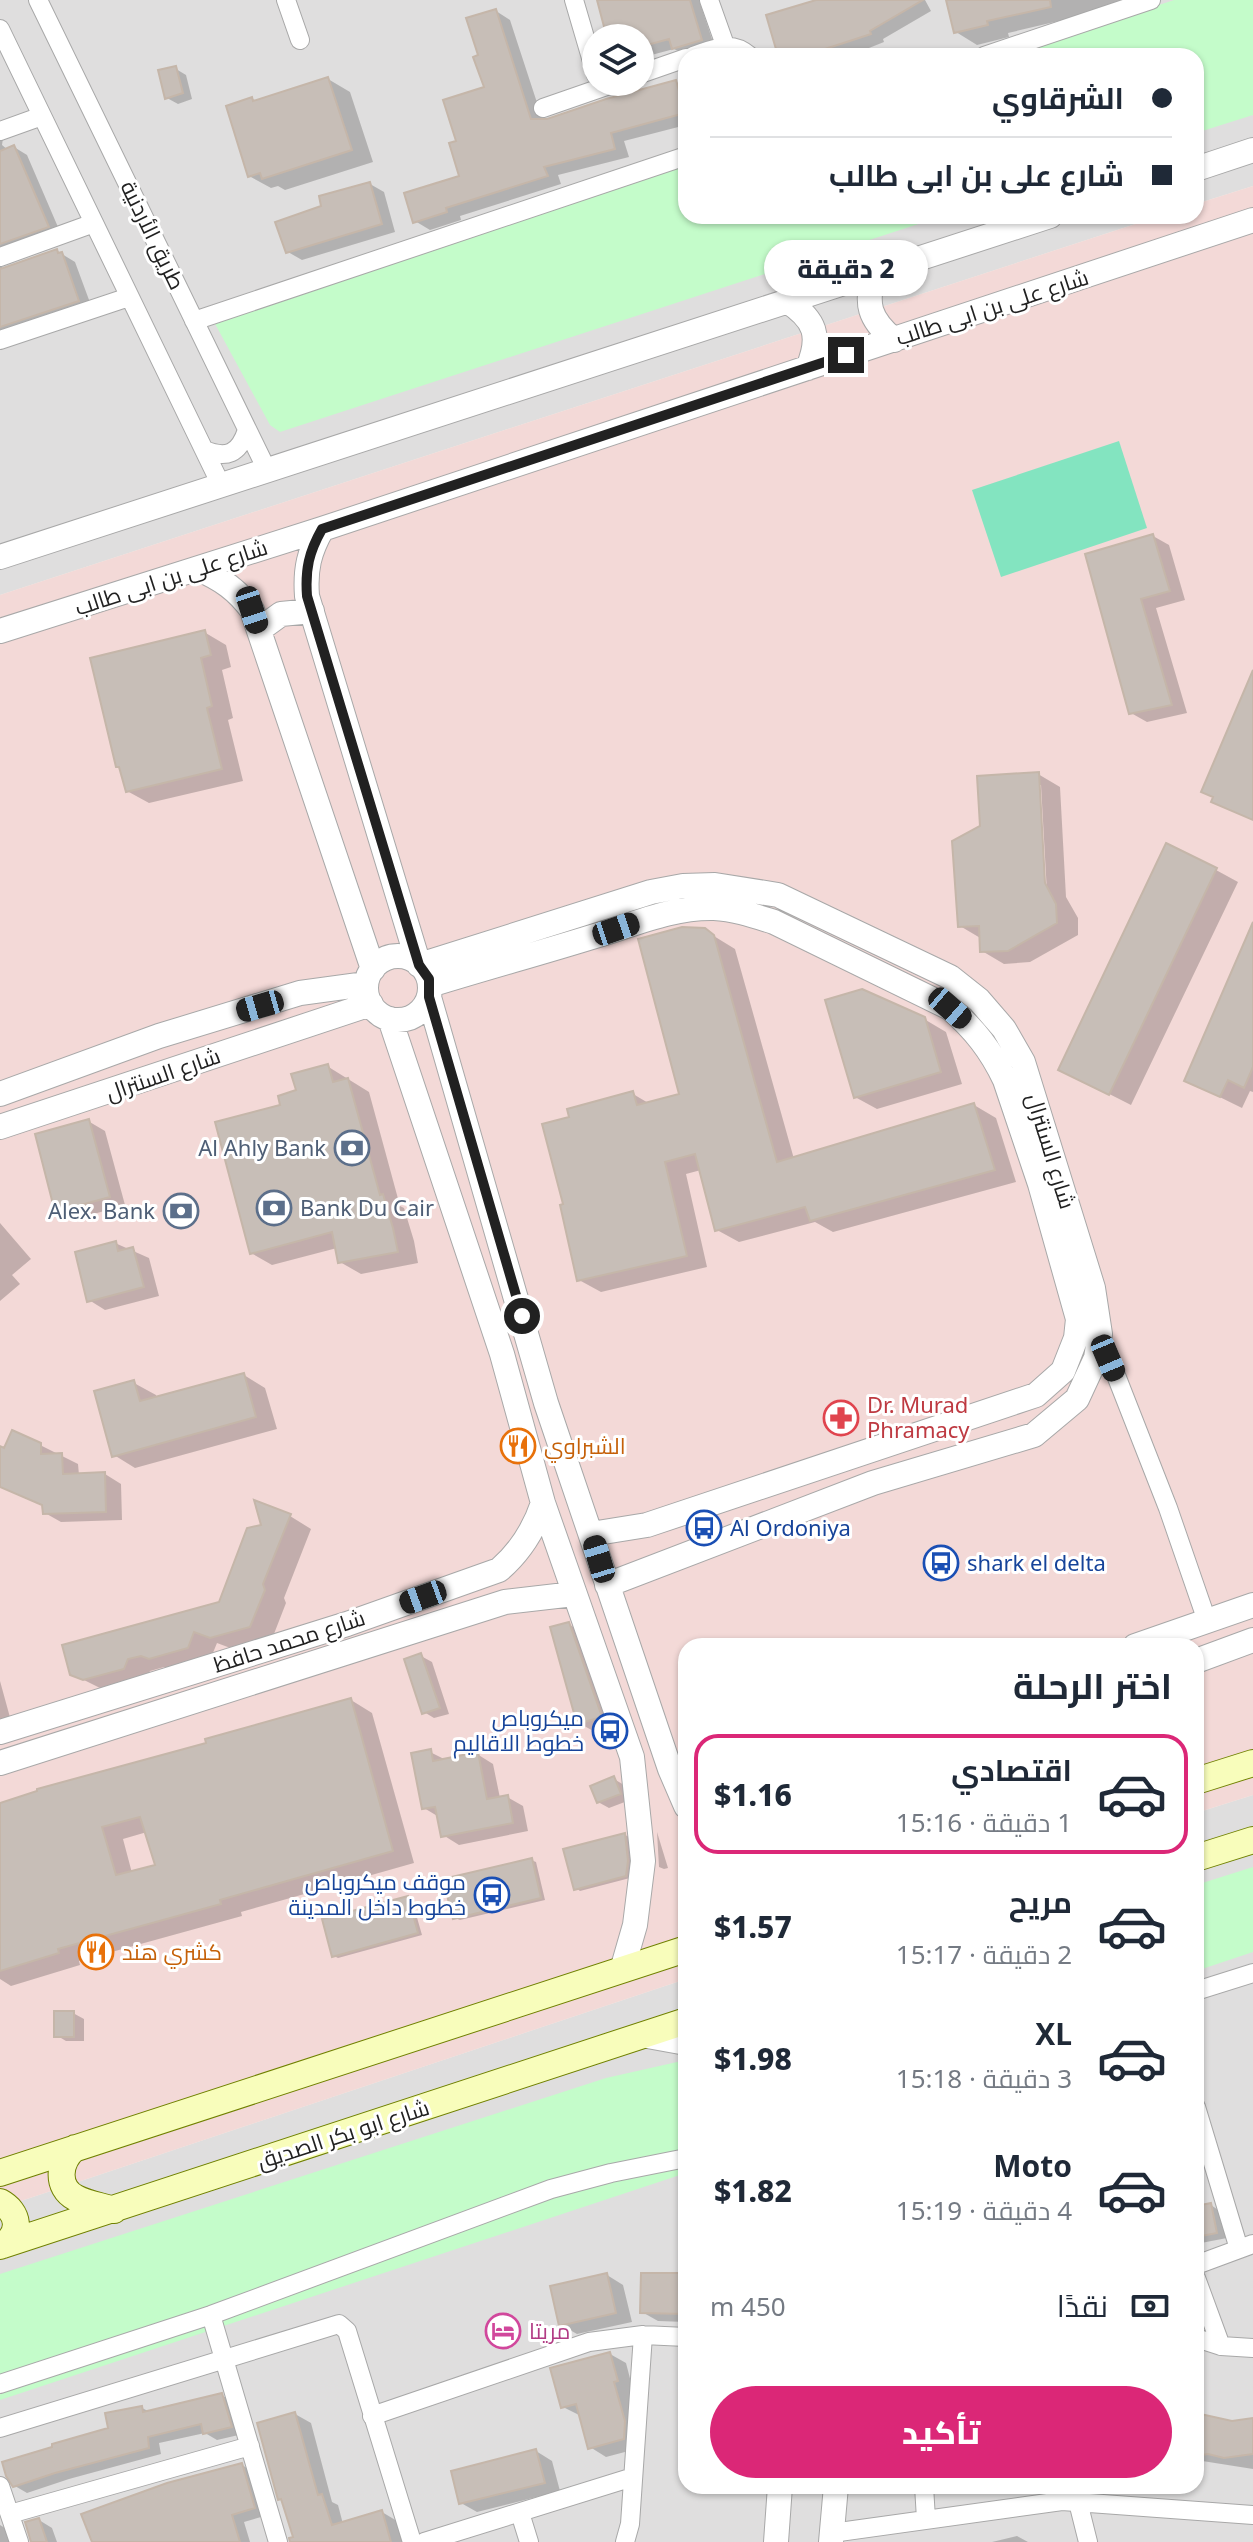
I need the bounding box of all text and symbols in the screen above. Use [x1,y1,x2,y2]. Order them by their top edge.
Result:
map controls [582,24,654,96]
button: layers [582,24,654,96]
text: الشرقاوي [992,77,1124,118]
text: شارع على بن ابى طالب [829,154,1124,195]
street label: طريق الأردنية [115,175,193,294]
callout: 2 دقيقة [764,239,928,295]
text: 2 دقيقة [797,250,895,286]
street label: شارع على بن ابى طالب [891,261,1092,352]
route end [828,337,864,373]
street label: شارع على بن ابى طالب [70,531,271,622]
car [233,583,271,637]
car [589,910,643,948]
car [924,983,976,1033]
car [234,988,286,1024]
street label: شارع السنترال [101,1039,224,1108]
street label: شارع السنترال [1019,1089,1084,1212]
bank icon: Al Ahly Bank [333,1129,371,1167]
place label: Al Ahly Bank [198,1132,326,1162]
bank icon: Bank Du Cair [255,1189,293,1227]
bank icon: Alex. Bank [162,1192,200,1230]
place label: Bank Du Cair [300,1192,434,1222]
place label: Alex. Bank [48,1195,155,1225]
route start [504,1298,540,1334]
car [1088,1331,1128,1385]
place label: Dr. Murad Phramacy [867,1389,970,1444]
pharmacy icon: Dr. Murad Phramacy [822,1399,860,1437]
restaurant icon: الشبراوي [499,1427,537,1465]
place label: الشبراوي [544,1430,626,1463]
bus stop icon: Al Ordoniya [685,1509,723,1547]
place label: Al Ordoniya [730,1512,851,1542]
car [581,1533,617,1585]
bus stop icon: shark el delta [922,1544,960,1582]
place label: shark el delta [967,1547,1106,1577]
car [396,1578,450,1616]
street label: شارع محمد حافظ [209,1601,369,1680]
text: اختر الرحلة [1013,1661,1172,1710]
place label: ميكروباص خطوط الاقاليم [453,1702,584,1759]
bus stop icon: ميكروباص خطوط الاقاليم [591,1712,629,1750]
text: اقتصادي [951,1749,1072,1790]
icon: car [1096,1758,1168,1830]
text: $1.16 [714,1774,792,1815]
text: 1 دقيقة · 15:16 [896,1804,1072,1840]
place label: موقف ميكروباص خطوط داخل المدينة [289,1866,466,1921]
bus stop icon: موقف ميكروباص خطوط داخل المدينة [473,1876,511,1914]
text: مريح [1009,1881,1072,1922]
icon: car [1096,1890,1168,1962]
text: $1.57 [714,1906,792,1947]
restaurant icon: كشري هند [77,1933,115,1971]
place label: كشري هند [122,1936,222,1969]
text: 2 دقيقة · 15:17 [896,1936,1072,1972]
text: XL [1035,2013,1072,2054]
icon: car [1096,2022,1168,2094]
text: $1.98 [714,2038,792,2079]
text: 3 دقيقة · 15:18 [896,2060,1072,2096]
street label: شارع ابو بكر الصديق [253,2091,433,2176]
text: Moto [993,2145,1072,2186]
icon: car [1096,2154,1168,2226]
text: $1.82 [714,2170,792,2211]
text: 4 دقيقة · 15:19 [896,2192,1072,2228]
icon: cash [1128,2284,1172,2328]
text: نقدًا [1057,2285,1108,2326]
text: 450 m [710,2288,786,2324]
hotel icon: مريتا [484,2312,522,2350]
place label: مريتا [529,2315,570,2345]
button: تأكيد [710,2386,1172,2478]

